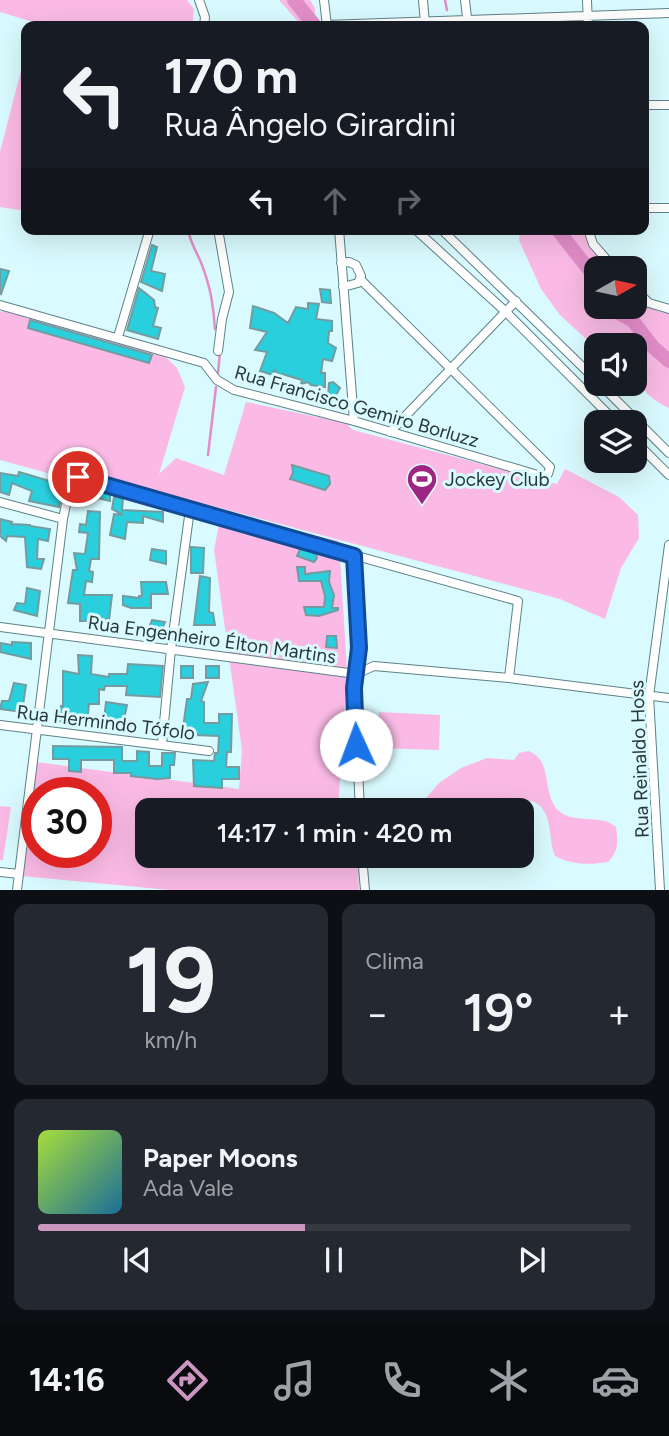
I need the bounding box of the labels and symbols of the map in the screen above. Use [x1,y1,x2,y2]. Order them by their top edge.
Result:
north arrow [584,256,648,318]
street label: Rua Francisco Gemiro Borluzz [232,361,482,452]
pin [48,447,108,507]
sports icon: Jockey Club [405,462,439,506]
place label: Jockey Club [445,468,550,491]
street label: Rua Engenheiro Élton Martins [86,611,338,668]
street label: Rua Reinaldo Hoss [625,680,654,838]
street label: Rua Hermindo Tófolo [15,700,196,745]
position arrow [319,708,393,782]
speed limit sign: 30 [21,777,112,868]

